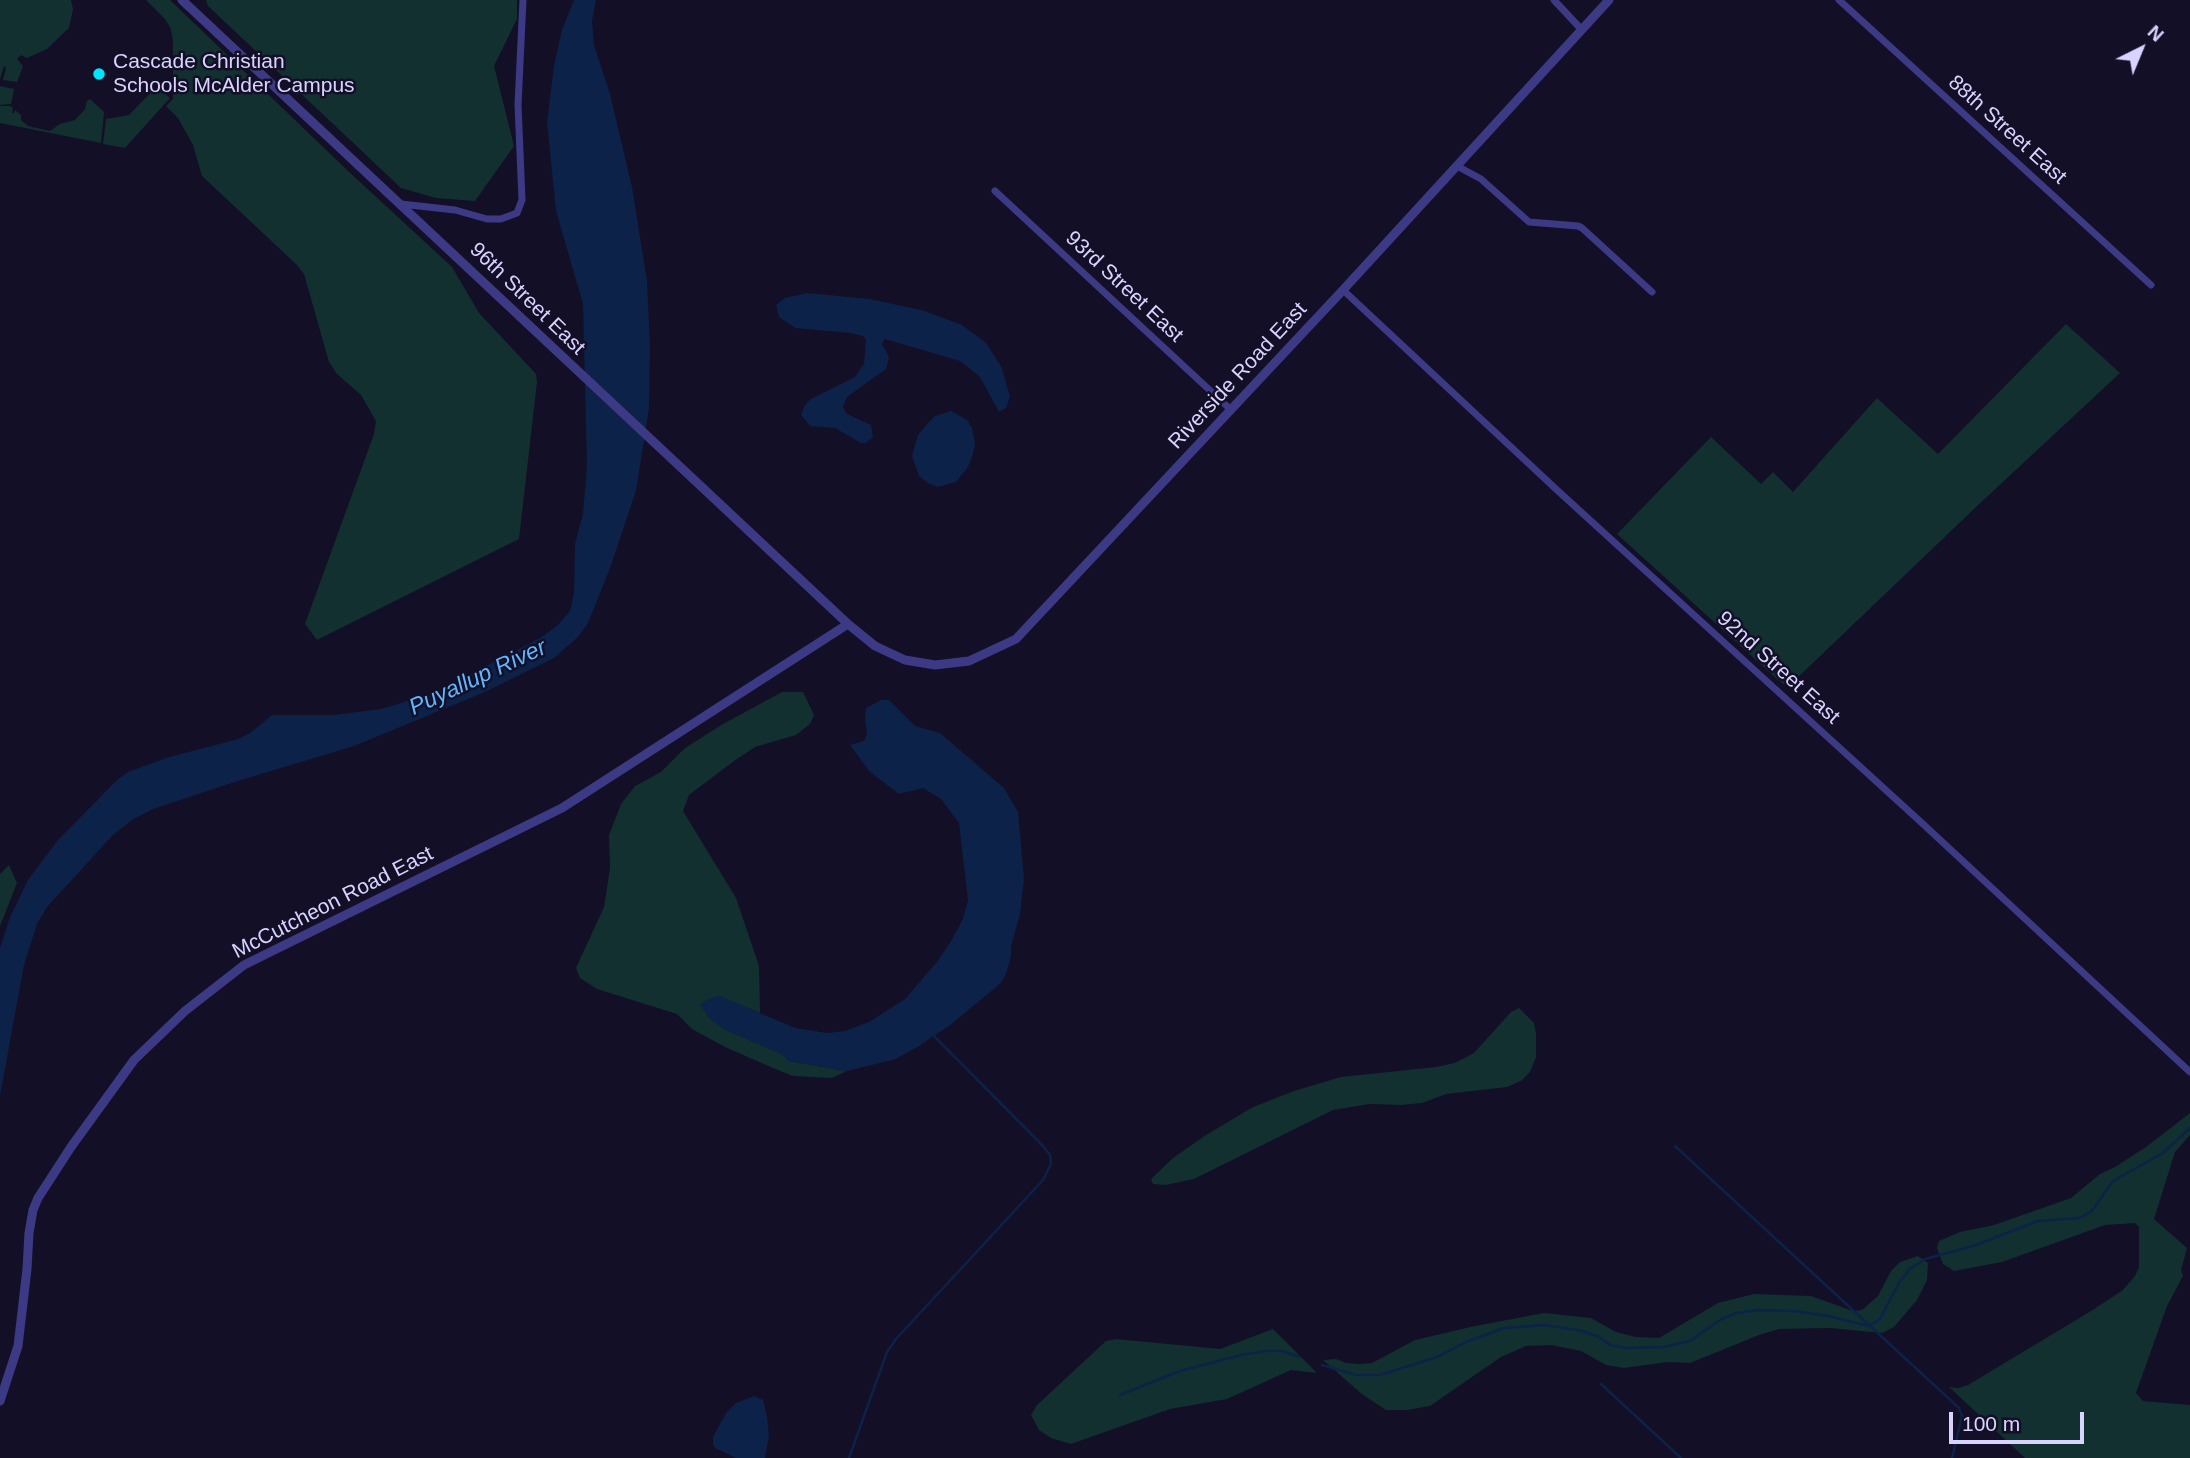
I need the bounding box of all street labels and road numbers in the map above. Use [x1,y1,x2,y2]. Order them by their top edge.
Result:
street label: 88th Street East [1943,70,2071,190]
street label: 93rd Street East [1060,226,1188,348]
street label: 96th Street East [464,238,590,360]
street label: Riverside Road East [1164,297,1312,455]
street label: 92nd Street East [1711,606,1845,730]
street label: McCutcheon Road East [228,841,438,965]

